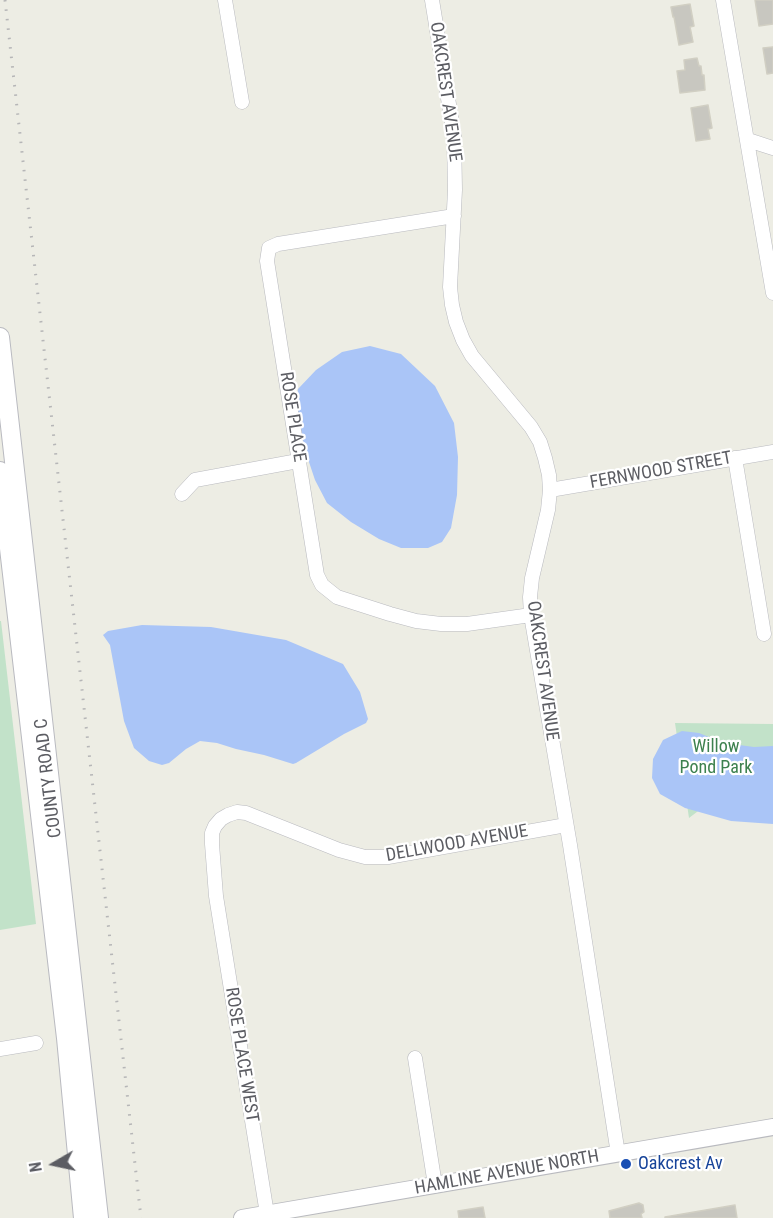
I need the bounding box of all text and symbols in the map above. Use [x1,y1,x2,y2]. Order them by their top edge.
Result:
street label: OAKCREST AVENUE [424,21,466,163]
street label: ROSE PLACE [274,370,310,464]
street label: FERNWOOD STREET [588,448,734,494]
street label: OAKCREST AVENUE [521,600,563,742]
street label: COUNTY ROAD C [31,717,67,839]
park label: Willow Pond Park [680,736,752,778]
street label: DELLWOOD AVENUE [384,821,530,867]
street label: ROSE PLACE WEST [220,986,262,1124]
north arrow [24,1134,84,1194]
street label: HAMLINE AVENUE NORTH [413,1146,601,1200]
place label: Oakcrest Av [638,1153,723,1175]
marker: Oakcrest Av [619,1157,633,1171]
text: N [26,1161,46,1173]

